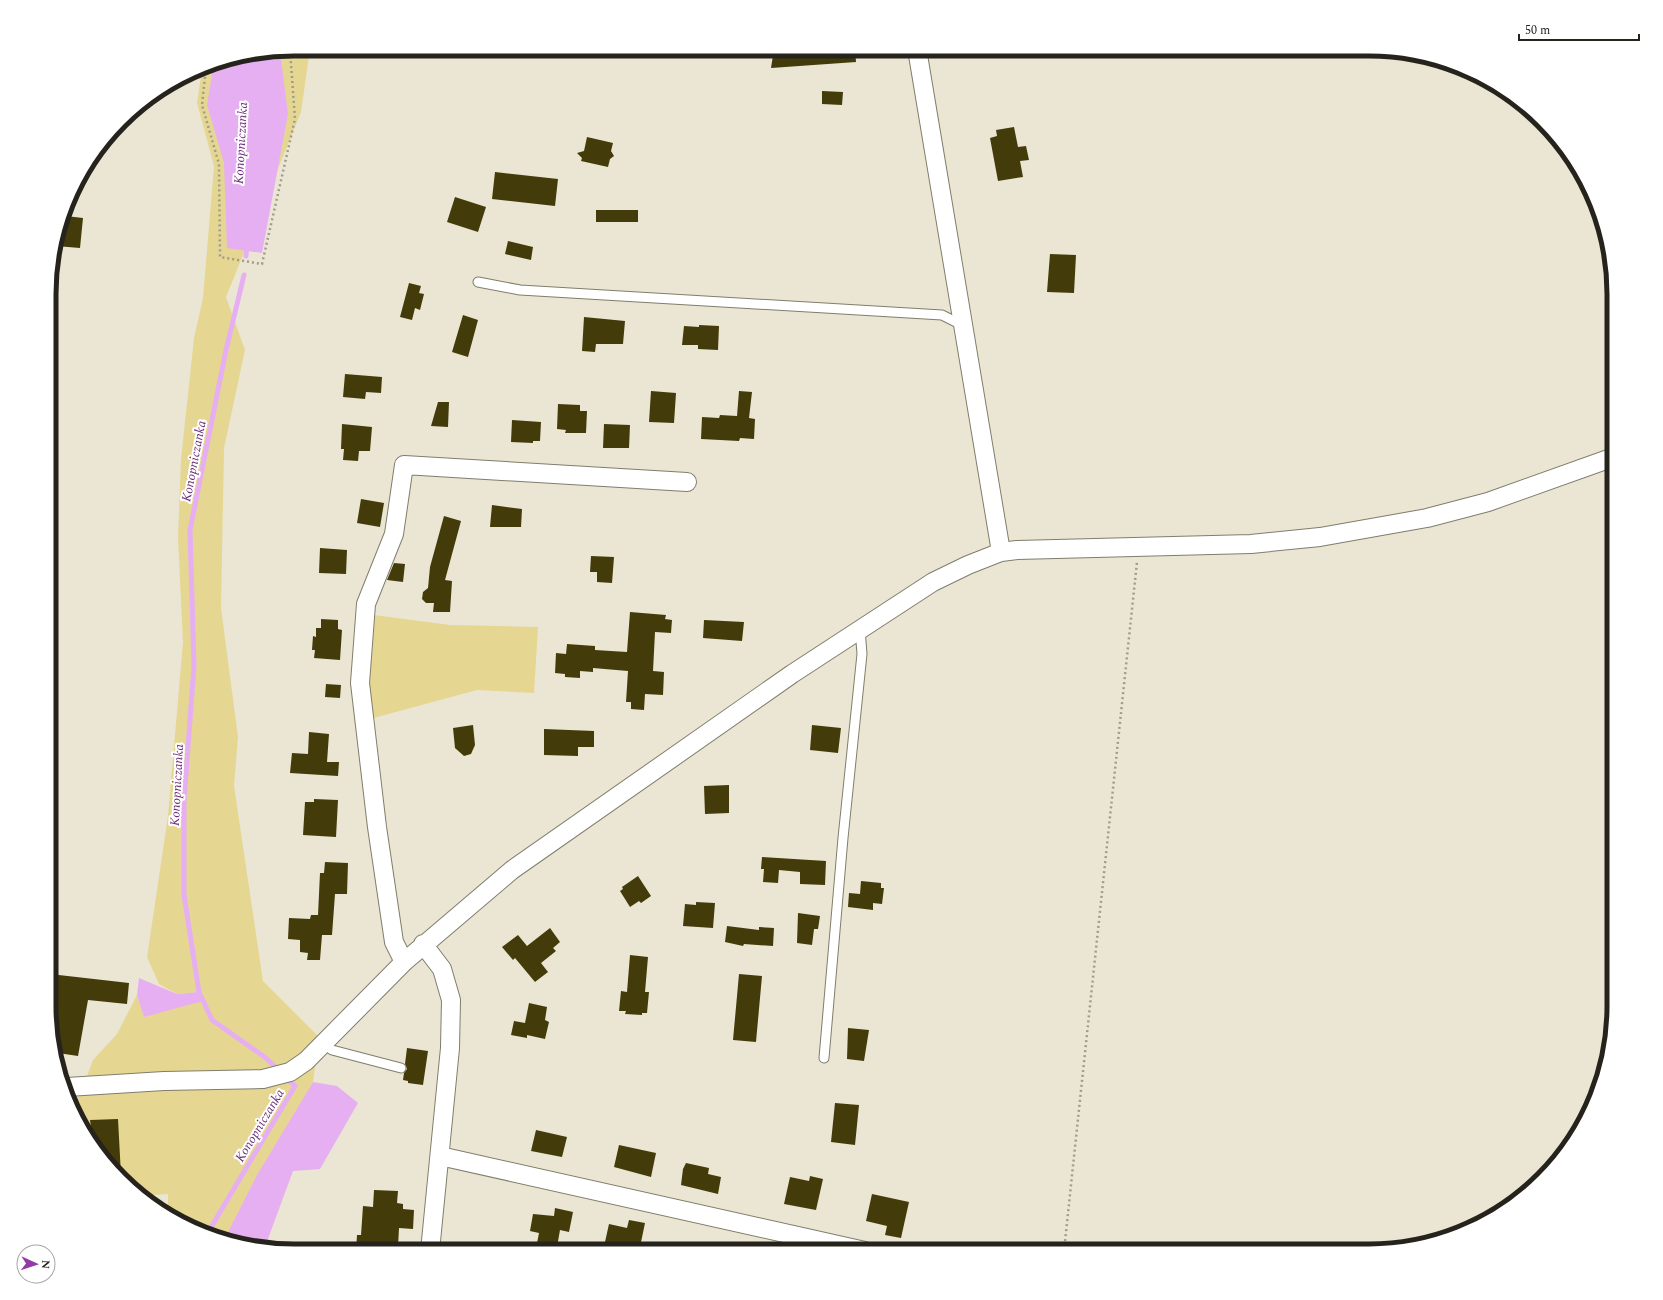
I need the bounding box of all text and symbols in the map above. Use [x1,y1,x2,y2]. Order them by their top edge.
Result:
scale bar [1519,16,1639,42]
text: 50 m [1525,21,1550,40]
water label: Konopniczanka [229,101,253,185]
water label: Konopniczanka [176,419,212,503]
water label: Konopniczanka [165,743,189,827]
water label: Konopniczanka [230,1085,290,1166]
north arrow [16,1244,56,1284]
text: N [37,1260,54,1269]

